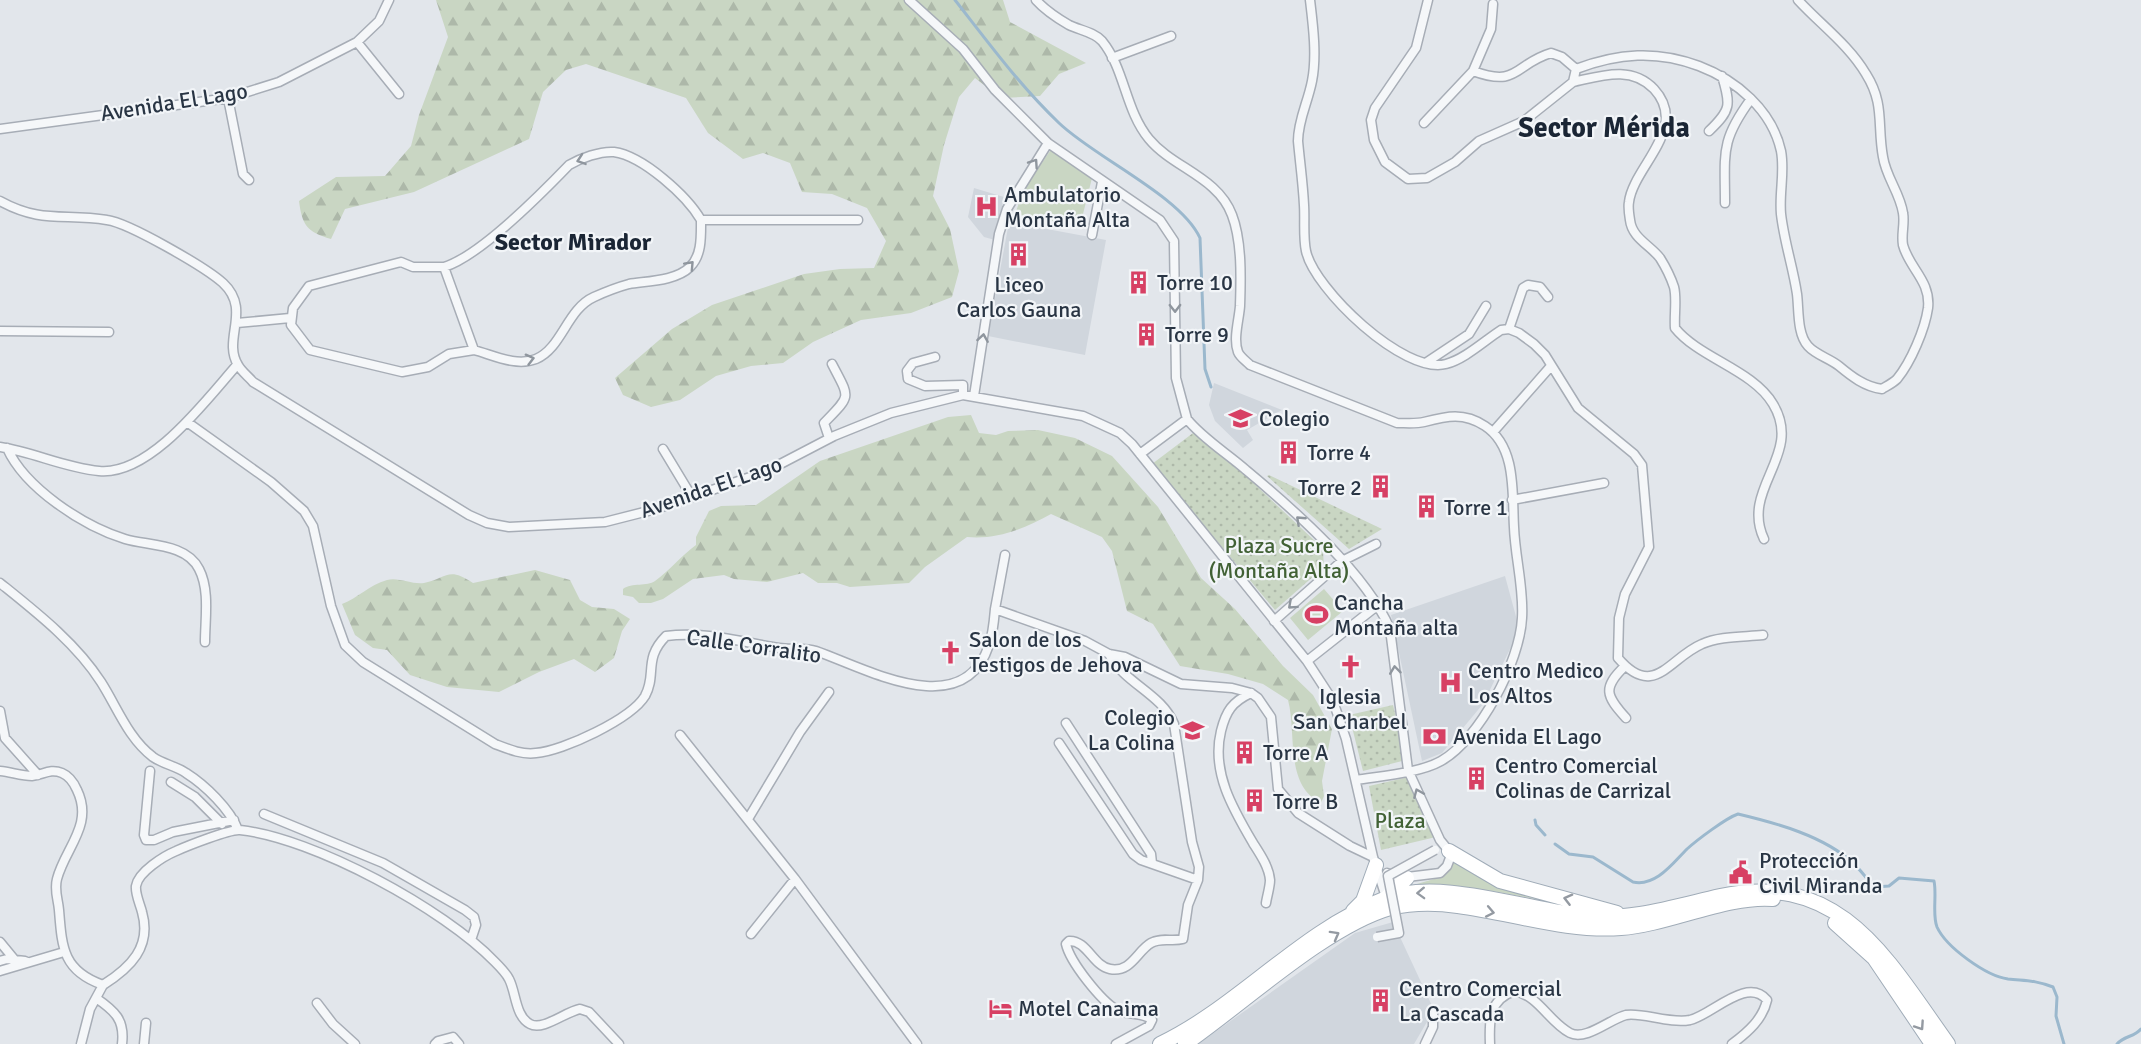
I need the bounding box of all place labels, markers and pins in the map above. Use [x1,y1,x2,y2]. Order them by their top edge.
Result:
place label: Ambulatorio Montaña Alta [1004,181,1130,233]
hospital icon: Ambulatorio Montaña Alta [973,194,999,220]
building icon: Liceo Carlos Gauna [1006,242,1032,268]
building icon: Torre 10 [1126,269,1152,295]
place label: Torre 10 [1157,269,1233,296]
place label: Liceo Carlos Gauna [956,271,1082,323]
building icon: Torre 9 [1134,321,1160,347]
place label: Torre 9 [1165,321,1229,348]
school or university icon: Colegio [1228,405,1254,431]
place label: Colegio [1259,405,1330,432]
building icon: Torre 4 [1276,439,1302,465]
place label: Torre 4 [1307,439,1371,466]
place label: Torre 2 [1298,474,1362,501]
building icon: Torre 2 [1367,474,1393,500]
building icon: Torre 1 [1413,494,1439,520]
place label: Torre 1 [1444,494,1508,521]
place label: Cancha Montaña alta [1334,589,1458,641]
sports icon: Cancha Montaña alta [1303,602,1329,628]
place label: Salon de los Testigos de Jehova [969,626,1143,678]
church icon: Salon de los Testigos de Jehova [938,639,964,665]
church icon: Iglesia San Charbel [1337,654,1363,680]
place label: Centro Medico Los Altos [1468,657,1604,709]
hospital icon: Centro Medico Los Altos [1437,670,1463,696]
place label: Iglesia San Charbel [1293,683,1407,735]
place label: Colegio La Colina [1088,704,1175,756]
school or university icon: Colegio La Colina [1180,717,1206,743]
bank icon: Avenida El Lago [1422,723,1448,749]
place label: Avenida El Lago [1453,723,1602,750]
building icon: Torre A [1232,739,1258,765]
place label: Torre A [1263,739,1329,766]
place label: Centro Comercial Colinas de Carrizal [1495,752,1671,804]
building icon: Centro Comercial Colinas de Carrizal [1464,765,1490,791]
building icon: Torre B [1242,788,1268,814]
place label: Torre B [1273,788,1338,815]
place label: Protección Civil Miranda [1759,847,1883,899]
public building icon: Protección Civil Miranda [1728,860,1754,886]
place label: Centro Comercial La Cascada [1399,975,1562,1027]
building icon: Centro Comercial La Cascada [1368,988,1394,1014]
hotel icon: Motel Canaima [987,995,1013,1021]
place label: Motel Canaima [1018,995,1159,1022]

